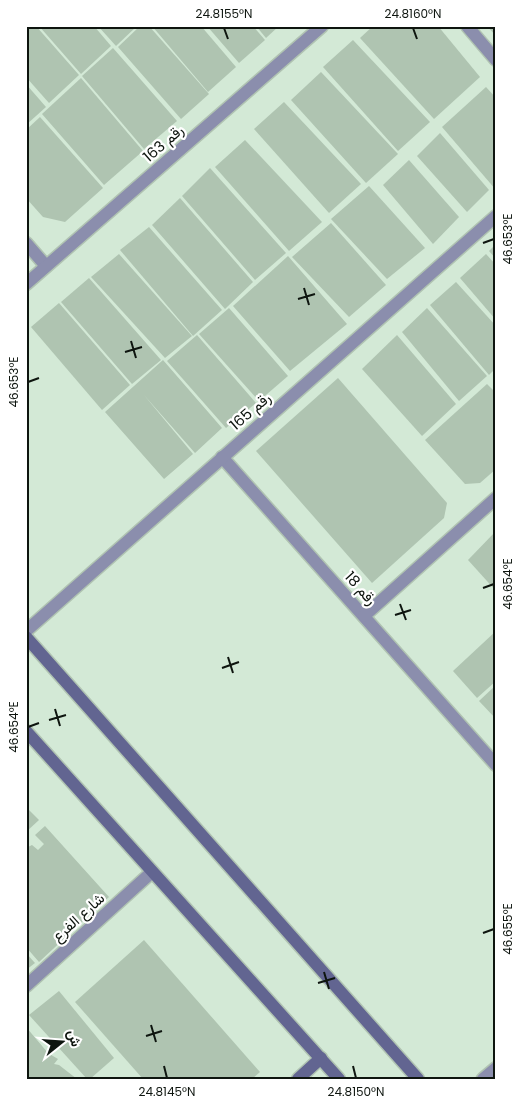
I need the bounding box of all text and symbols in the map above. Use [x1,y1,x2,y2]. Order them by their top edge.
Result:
text: 24.8155°N [196,5,252,22]
text: 24.8160°N [385,5,441,22]
street label: رقم 163 [138,119,188,167]
text: 46.653°E [499,214,516,265]
text: 46.653°E [5,357,22,408]
street label: رقم 165 [225,387,275,435]
text: 46.654°E [499,558,516,610]
street label: رقم 18 [340,567,382,609]
text: 46.654°E [5,701,22,753]
street label: شارع الفرع [47,888,110,947]
text: 46.655°E [499,903,516,955]
north arrow [38,1018,88,1068]
text: ش [62,1027,87,1049]
text: 24.8145°N [139,1083,195,1100]
text: 24.8150°N [328,1083,384,1100]

